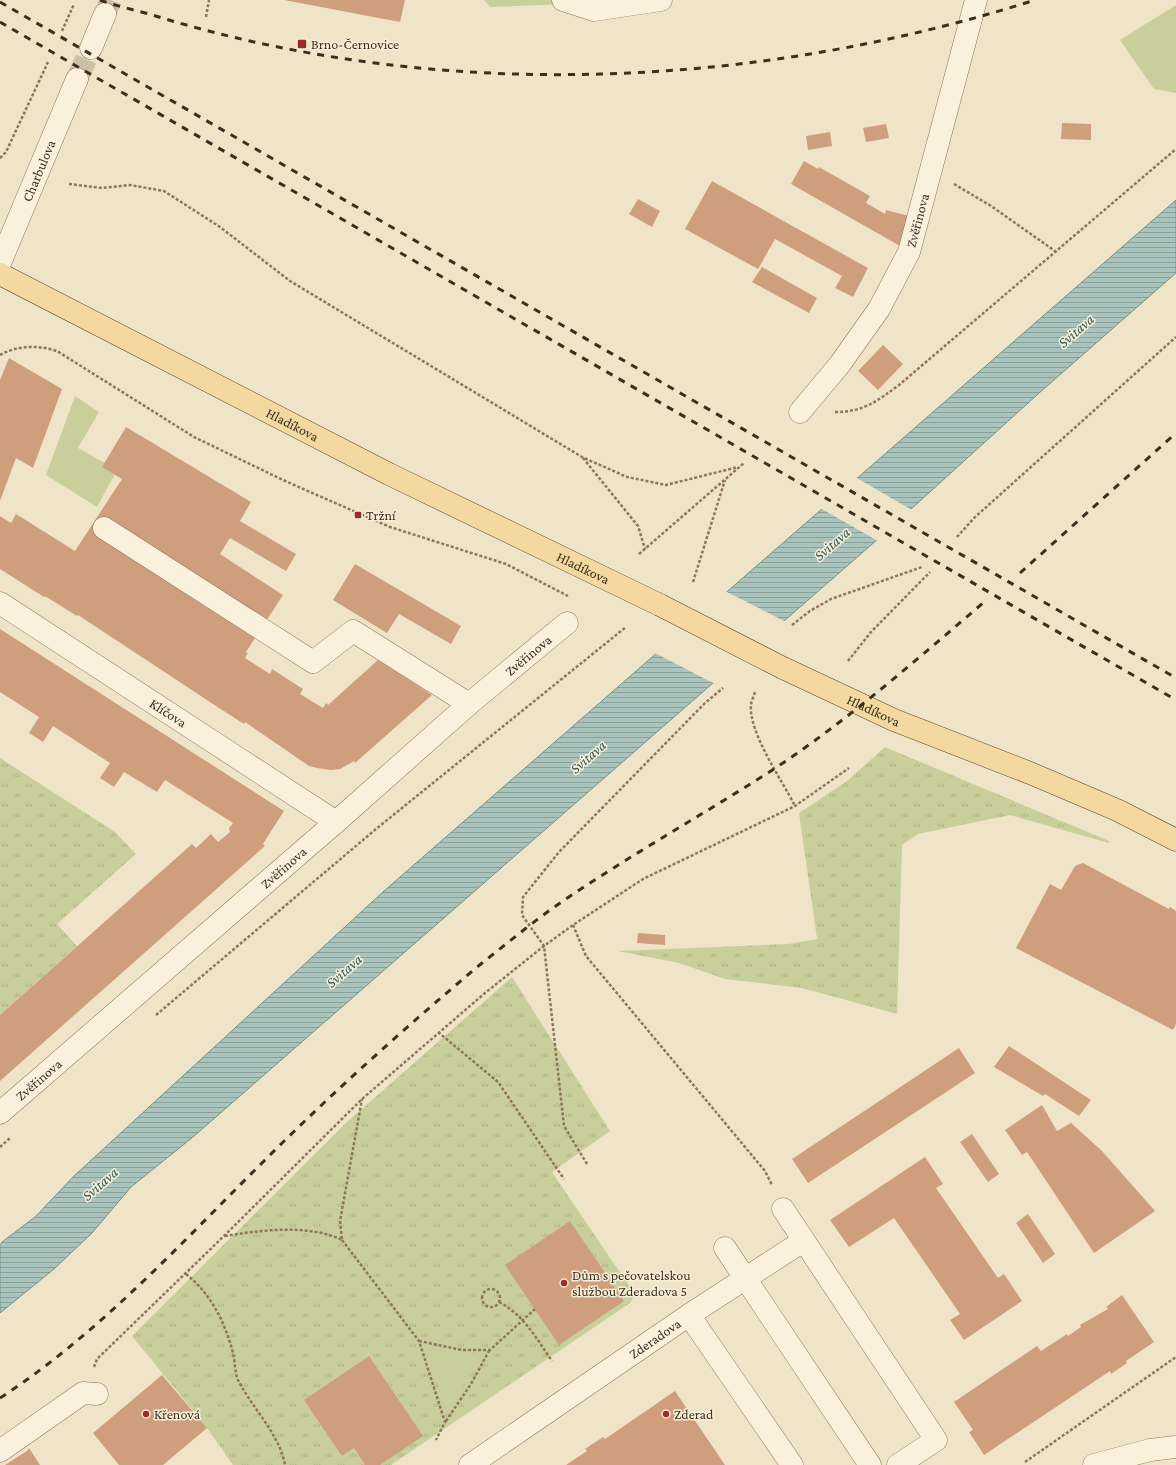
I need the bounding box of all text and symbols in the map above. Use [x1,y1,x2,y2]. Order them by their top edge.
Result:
place label: Brno-Černovice [311,36,399,52]
marker: Brno-Černovice [296,38,308,50]
street label: Charbulova [19,137,59,204]
street label: Zvěřinova [903,191,932,249]
water label: Svitava [1055,311,1097,351]
street label: Hladíkova [264,404,322,445]
place label: Tržní [366,507,396,523]
marker: Tržní [353,510,363,520]
water label: Svitava [811,524,853,564]
street label: Hladíkova [554,548,613,588]
street label: Zvěřinova [502,631,555,679]
street label: Hladíkova [844,691,903,730]
street label: Klíčova [147,695,190,731]
water label: Svitava [567,737,609,777]
street label: Zvěřinova [257,843,310,892]
water label: Svitava [323,951,365,991]
street label: Zvěřinova [12,1055,65,1104]
water label: Svitava [79,1164,121,1204]
place label: Dům s pečovatelskou službou Zderadova 5 [572,1267,691,1299]
marker: Dům s pečovatelskou službou Zderadova 5 [559,1278,569,1288]
street label: Zderadova [626,1315,684,1362]
place label: Křenová [154,1406,201,1422]
place label: Zderad [674,1406,714,1422]
marker: Křenová [141,1409,151,1419]
marker: Zderad [661,1409,671,1419]

